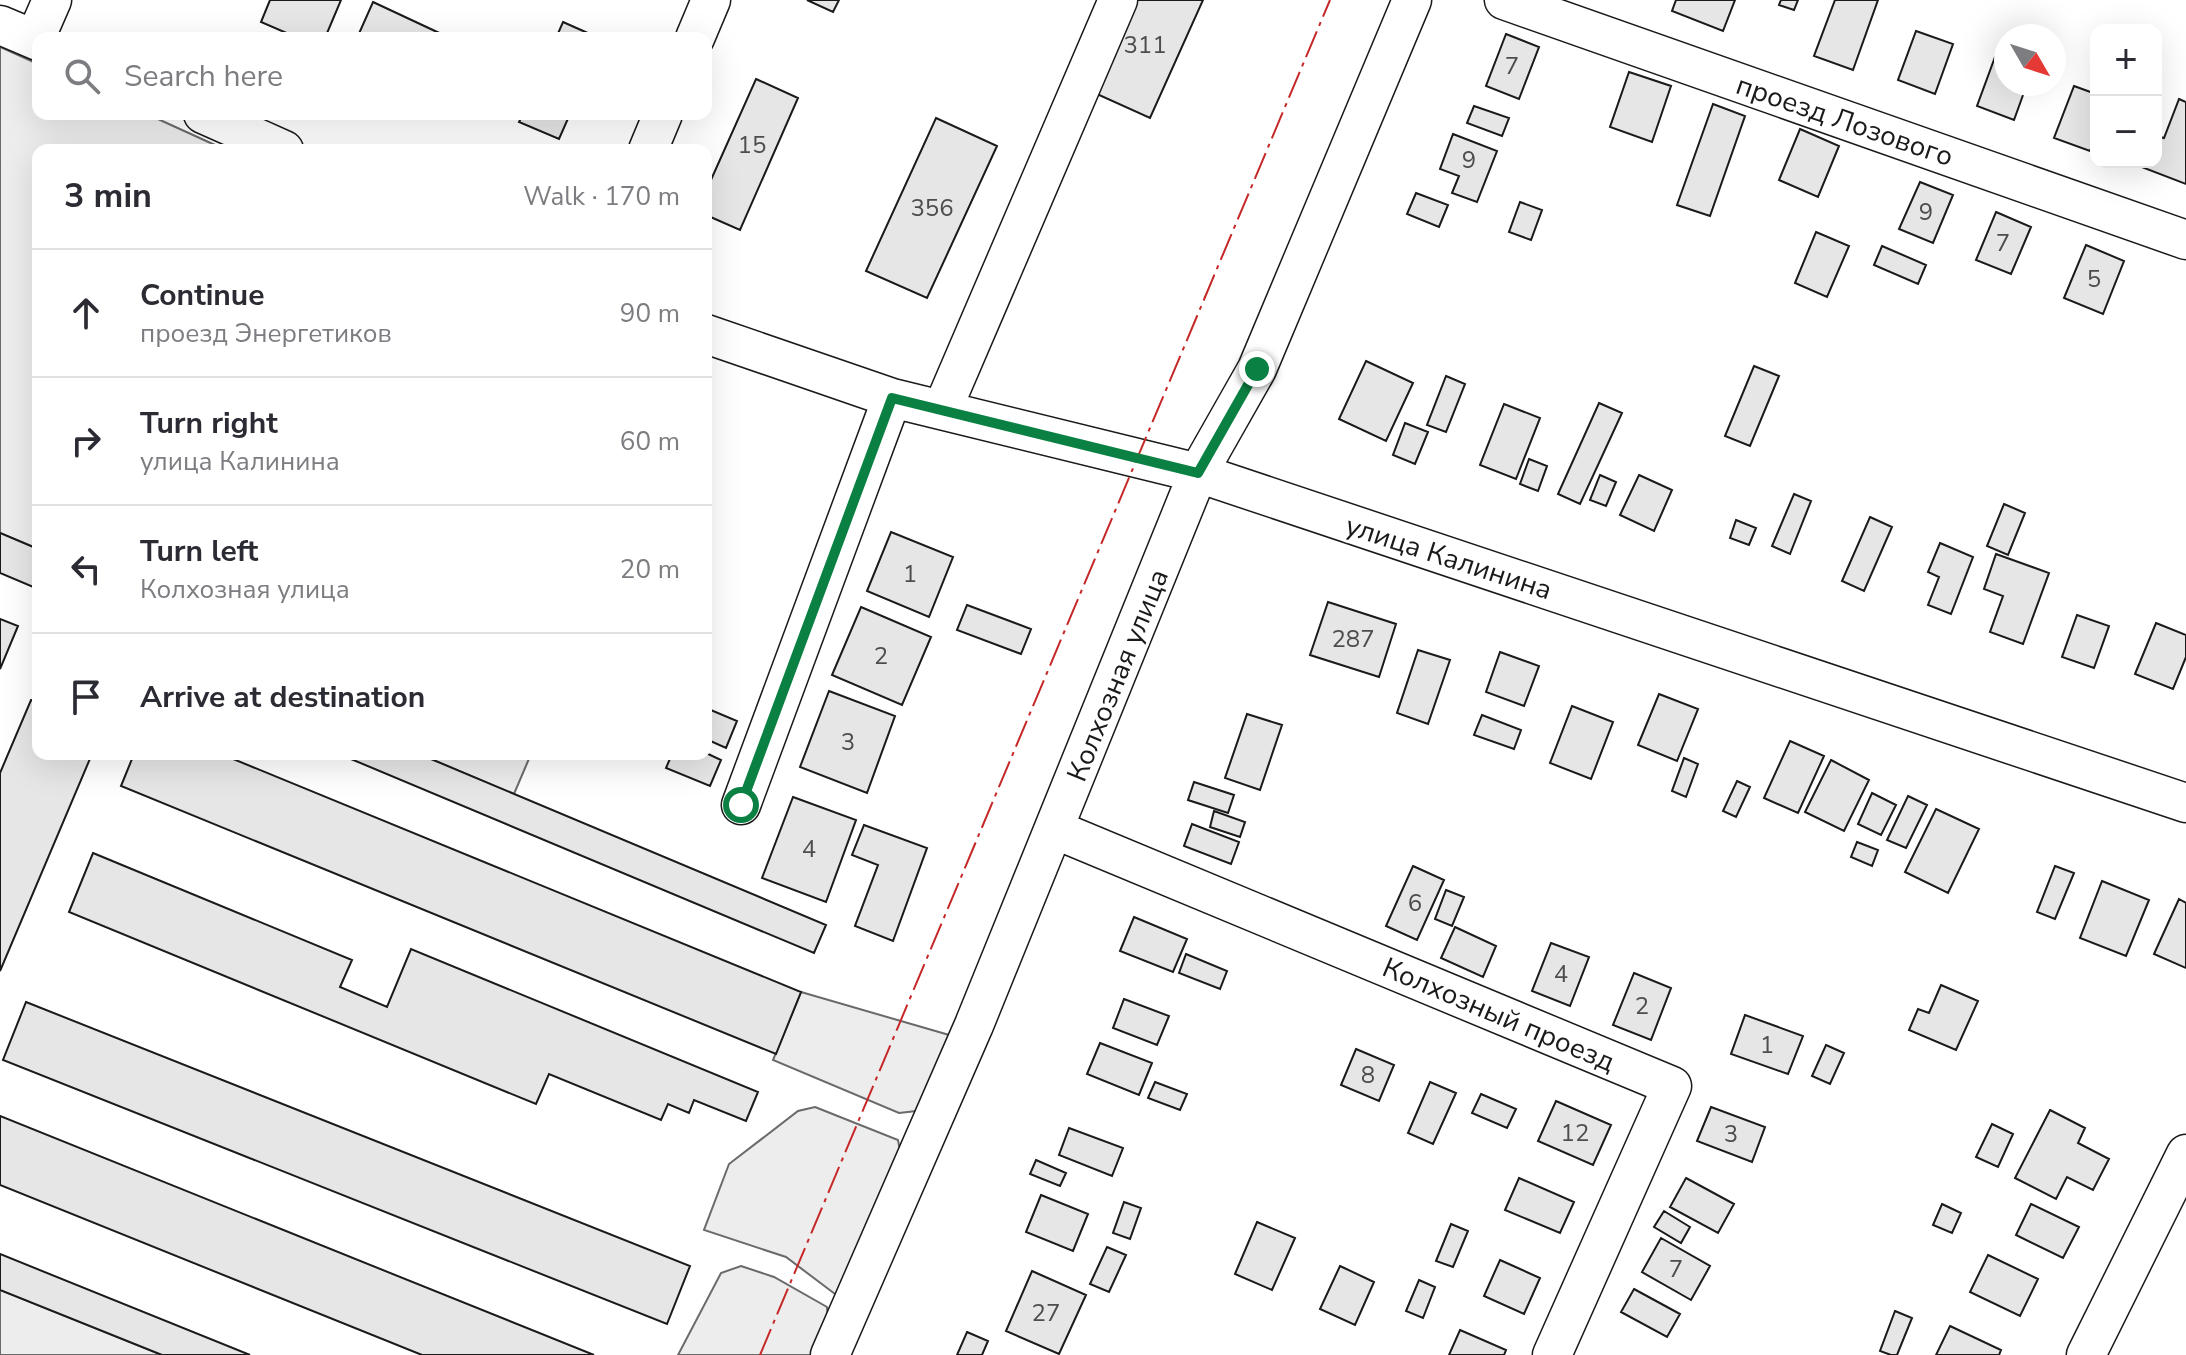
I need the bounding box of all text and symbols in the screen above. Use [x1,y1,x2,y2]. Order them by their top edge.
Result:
north arrow [1994,24,2066,96]
map controls [2090,24,2162,168]
button: + [2090,24,2162,96]
house number: 311 [1123,29,1167,61]
search box [32,32,712,120]
house number: 7 [1505,50,1519,82]
icon: search [60,54,104,98]
text: Search here [124,56,283,97]
street label: проезд Лозового [1731,66,1958,176]
button: − [2090,96,2162,168]
house number: 15 [738,129,766,161]
house number: 9 [1462,144,1476,176]
text: 3 min [64,173,152,219]
text: Walk · 170 m [523,179,680,214]
house number: 356 [910,192,954,224]
house number: 9 [1919,196,1933,228]
house number: 7 [1996,227,2010,259]
house number: 5 [2087,263,2101,295]
text: Continue [140,275,265,316]
icon: ahead [64,291,108,335]
text: 90 m [620,296,680,331]
text: проезд Энергетиков [140,316,392,351]
route end [1239,351,1275,387]
text: Turn right [140,403,278,444]
icon: right [64,419,108,463]
text: 60 m [620,424,680,459]
text: улица Калинина [140,444,340,479]
street label: улица Калинина [1341,507,1557,609]
text: Turn left [140,531,258,572]
icon: left [64,547,108,591]
text: 20 m [620,552,680,587]
house number: 1 [903,558,917,590]
street label: Колхозная улица [1058,564,1178,787]
text: Колхозная улица [140,572,350,607]
house number: 287 [1331,623,1375,655]
house number: 2 [874,640,888,672]
icon: arrive [64,675,108,719]
text: Arrive at destination [140,677,425,718]
house number: 3 [841,726,855,758]
route start [723,787,759,823]
house number: 4 [802,833,816,865]
house number: 6 [1408,887,1422,919]
street label: Колхозный проезд [1377,949,1621,1081]
house number: 4 [1554,958,1568,990]
house number: 2 [1635,990,1649,1022]
house number: 1 [1760,1029,1774,1061]
house number: 8 [1361,1059,1375,1091]
house number: 12 [1561,1117,1589,1149]
house number: 3 [1724,1118,1738,1150]
house number: 7 [1669,1253,1683,1285]
house number: 27 [1032,1297,1060,1329]

